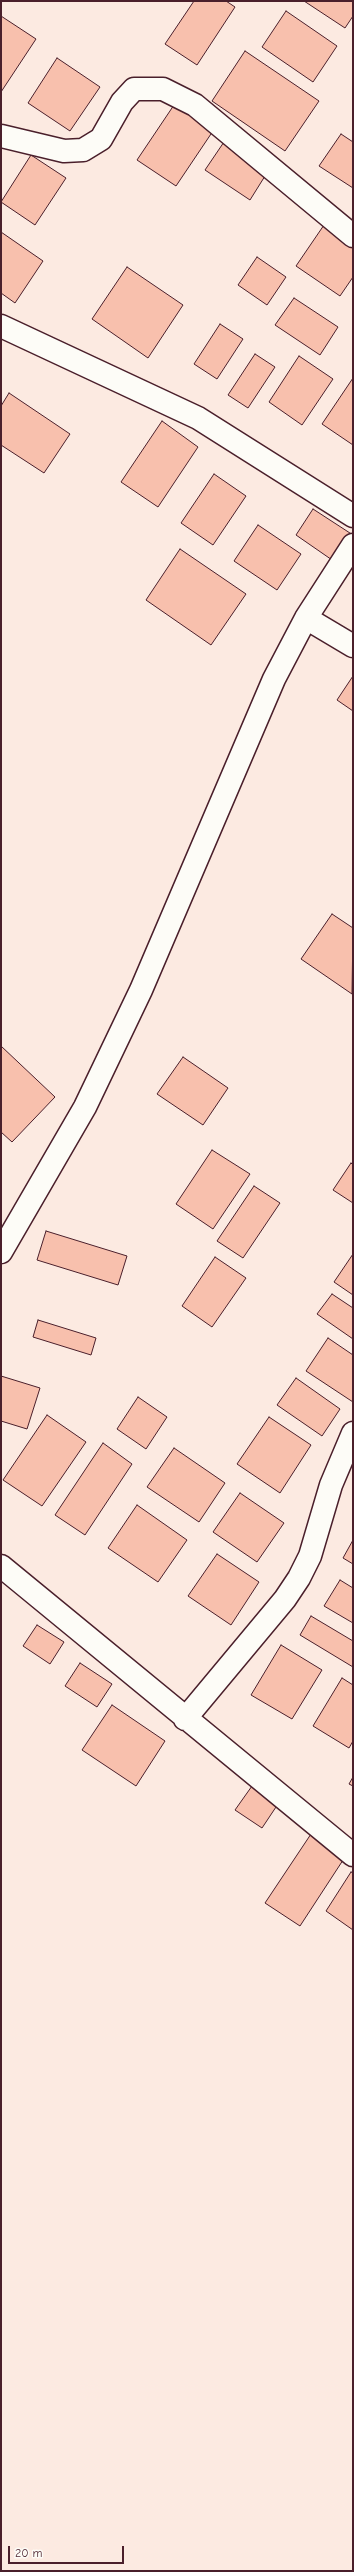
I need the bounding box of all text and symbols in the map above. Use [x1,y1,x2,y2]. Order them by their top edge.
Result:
scale bar [10,2538,126,2564]
text: 20 m [15,2546,43,2560]

